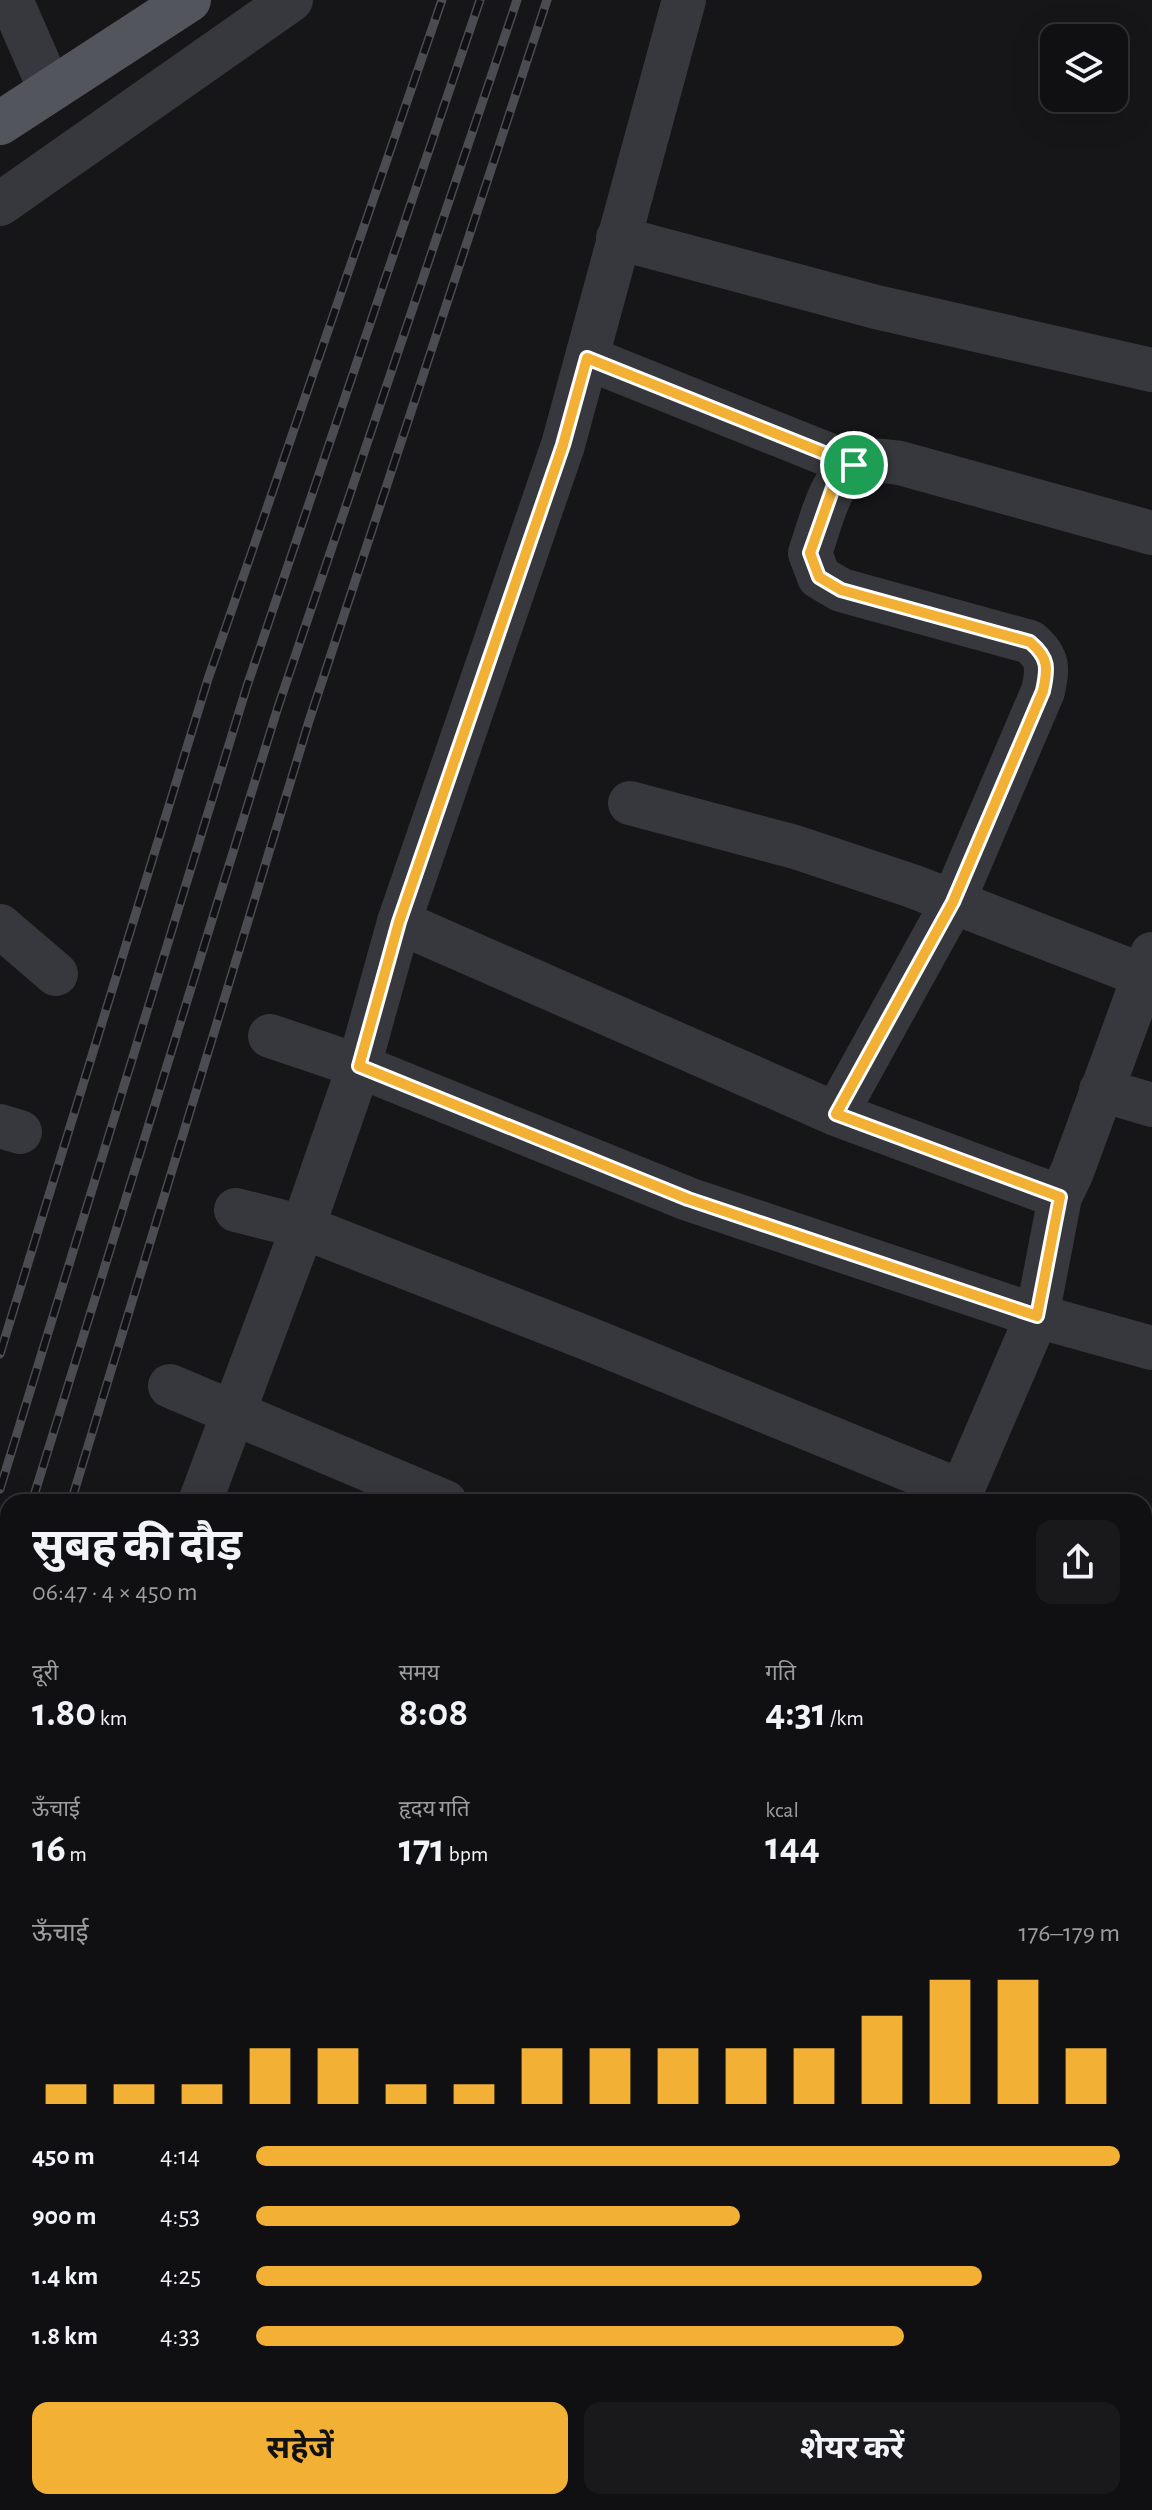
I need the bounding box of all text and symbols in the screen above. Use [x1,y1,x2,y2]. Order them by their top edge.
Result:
map controls [1040,24,1128,112]
button: layers [1040,24,1128,112]
pin [820,431,888,499]
icon: arrive [832,443,876,487]
button: share [1036,1520,1120,1604]
text: सुबह की दौड़ [32,1525,242,1569]
text: 06:47 · 4 × 450 m [32,1579,198,1605]
text: दूरी [32,1662,58,1684]
text: समय [399,1662,439,1684]
text: गति [765,1662,796,1684]
text: 1.80 [32,1693,96,1733]
text: 8:08 [399,1693,468,1733]
text: 4:31 [765,1693,826,1733]
text: km [96,1707,127,1729]
text: /km [826,1707,864,1729]
text: ऊँचाई [32,1798,80,1820]
text: हृदय गति [399,1798,469,1820]
text: kcal [765,1799,799,1821]
text: 144 [765,1827,820,1867]
text: 16 [32,1829,66,1869]
text: 171 [399,1829,445,1869]
text: m [66,1843,87,1865]
text: bpm [445,1843,488,1865]
text: ऊँचाई [32,1920,88,1946]
text: 176–179 m [1019,1920,1120,1946]
text: 450 m [32,2143,95,2169]
text: 4:14 [160,2143,200,2169]
text: 900 m [32,2203,97,2229]
text: 4:53 [160,2203,200,2229]
text: 1.4 km [32,2263,98,2289]
text: 4:25 [160,2263,201,2289]
text: 1.8 km [32,2323,98,2349]
text: 4:33 [160,2323,200,2349]
button: सहेजें [32,2402,568,2494]
button: शेयर करें [584,2402,1120,2494]

